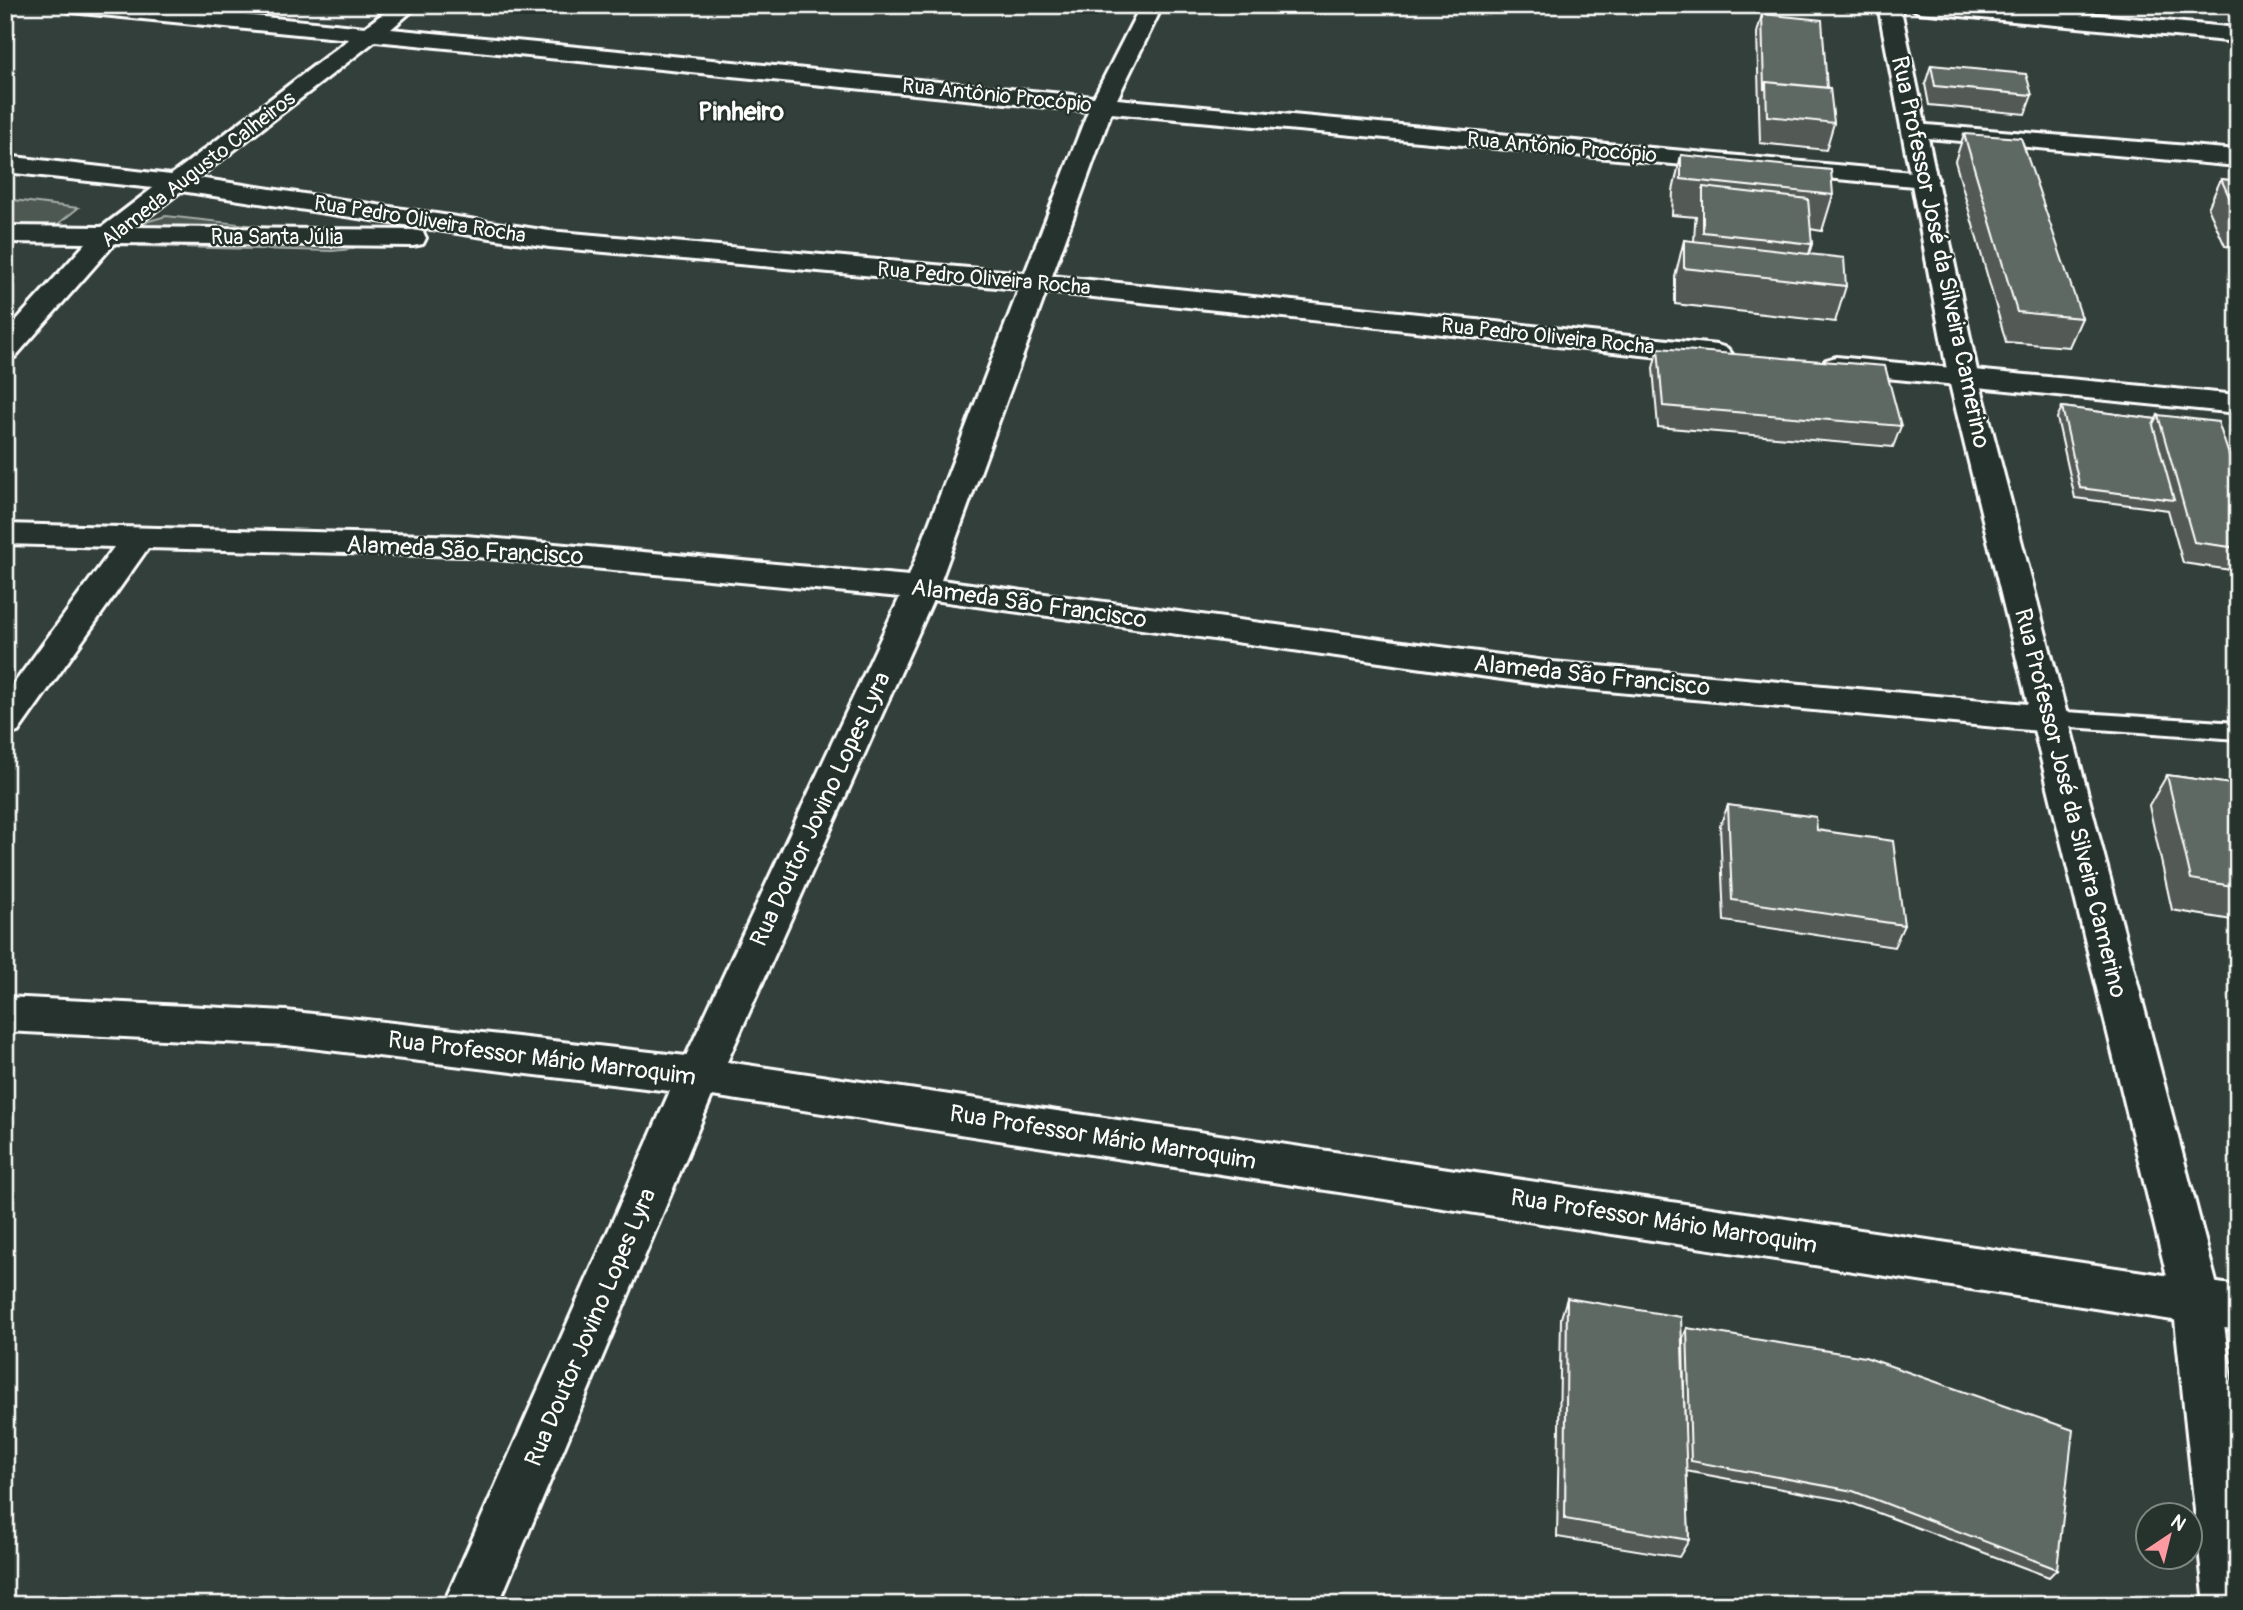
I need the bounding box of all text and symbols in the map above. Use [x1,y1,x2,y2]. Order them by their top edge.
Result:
street label: Rua Professor José da Silveira Camerino [1885,53,1996,451]
street label: Rua Antônio Procópio [901,72,1093,119]
street label: Alameda Augusto Calheiros [96,85,301,254]
district label: Pinheiro [698,96,784,128]
street label: Rua Antônio Procópio [1466,126,1658,169]
street label: Rua Pedro Oliveira Rocha [312,189,528,250]
street label: Rua Santa Júlia [211,224,343,251]
street label: Rua Pedro Oliveira Rocha [876,256,1092,301]
street label: Rua Pedro Oliveira Rocha [1440,312,1656,361]
street label: Alameda São Francisco [346,530,584,571]
street label: Alameda São Francisco [909,573,1149,634]
street label: Rua Professor José da Silveira Camerino [2008,606,2133,1001]
street label: Alameda São Francisco [1472,649,1712,702]
street label: Rua Doutor Jovino Lopes Lyra [744,667,897,951]
street label: Rua Professor Mário Marroquim [386,1025,698,1092]
street label: Rua Professor Mário Marroquim [948,1099,1258,1176]
street label: Rua Professor Mário Marroquim [1509,1183,1819,1260]
street label: Rua Doutor Jovino Lopes Lyra [519,1184,662,1471]
north arrow [2134,1502,2204,1572]
text: N [2166,1509,2190,1536]

